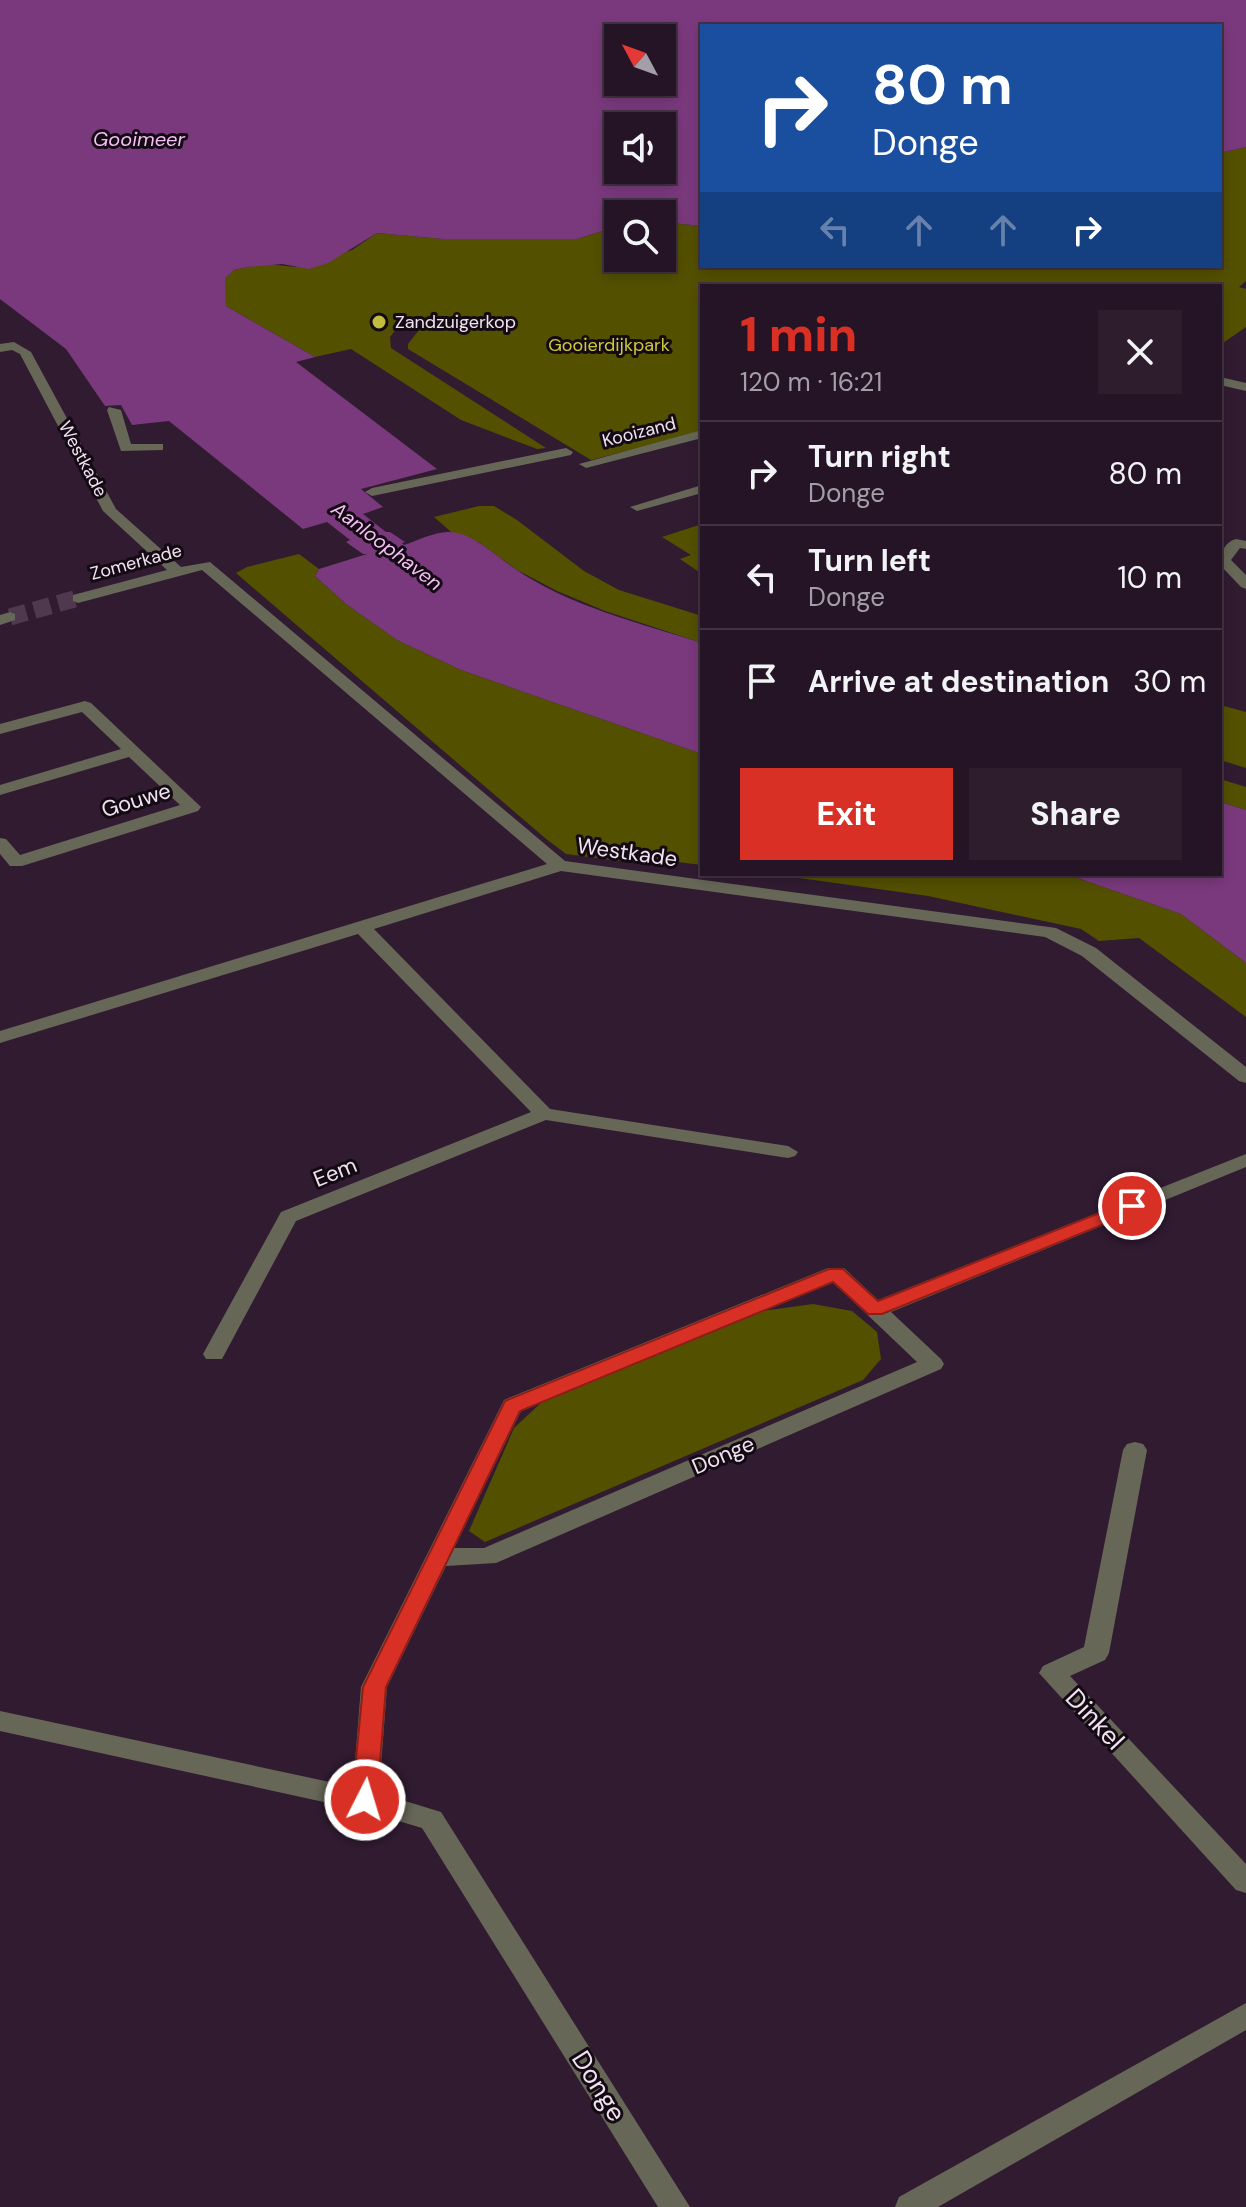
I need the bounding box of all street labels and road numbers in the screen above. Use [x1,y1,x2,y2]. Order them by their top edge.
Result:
street label: Kooizand [600,411,678,453]
street label: Westkade [53,417,113,501]
street label: Zomerkade [88,538,184,586]
street label: Gouwe [98,776,174,824]
street label: Westkade [575,831,679,873]
street label: Eem [309,1150,361,1194]
street label: Donge [687,1429,759,1481]
street label: Dinkel [1058,1681,1132,1757]
street label: Donge [564,2044,634,2128]

